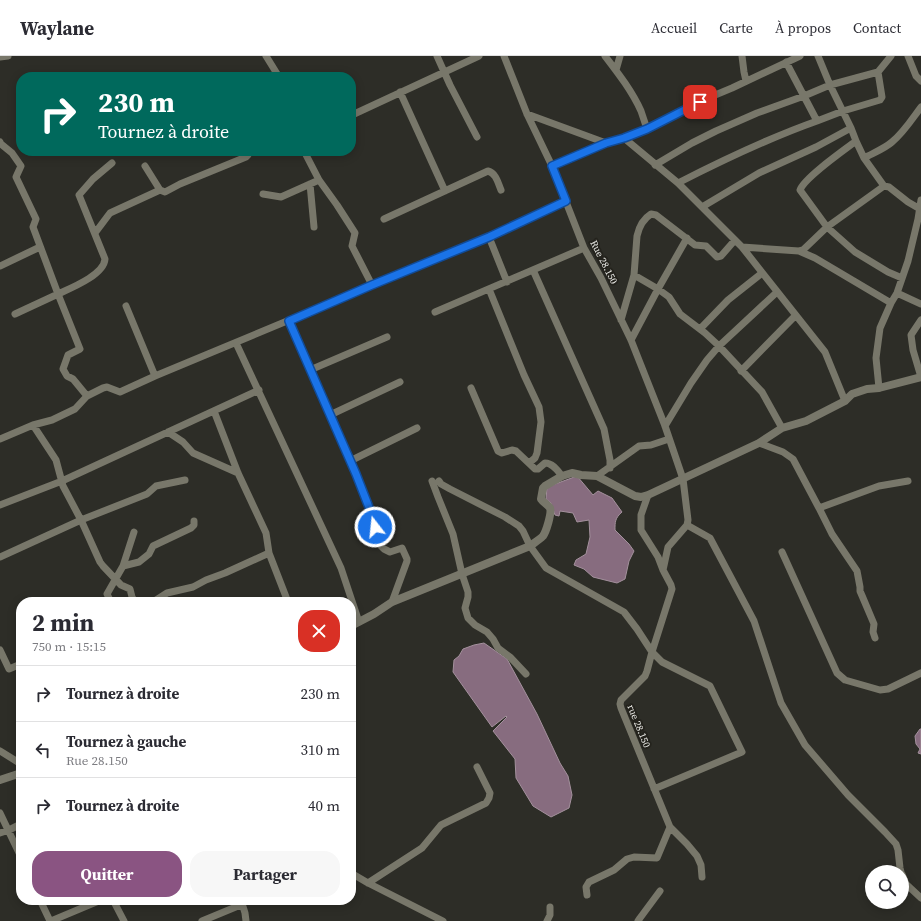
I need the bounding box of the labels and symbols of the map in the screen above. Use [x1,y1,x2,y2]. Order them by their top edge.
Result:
pin [683,85,717,119]
street label: Rue 28.150 [587,238,621,286]
position arrow [354,506,396,548]
street label: rue 28.150 [624,703,654,749]

